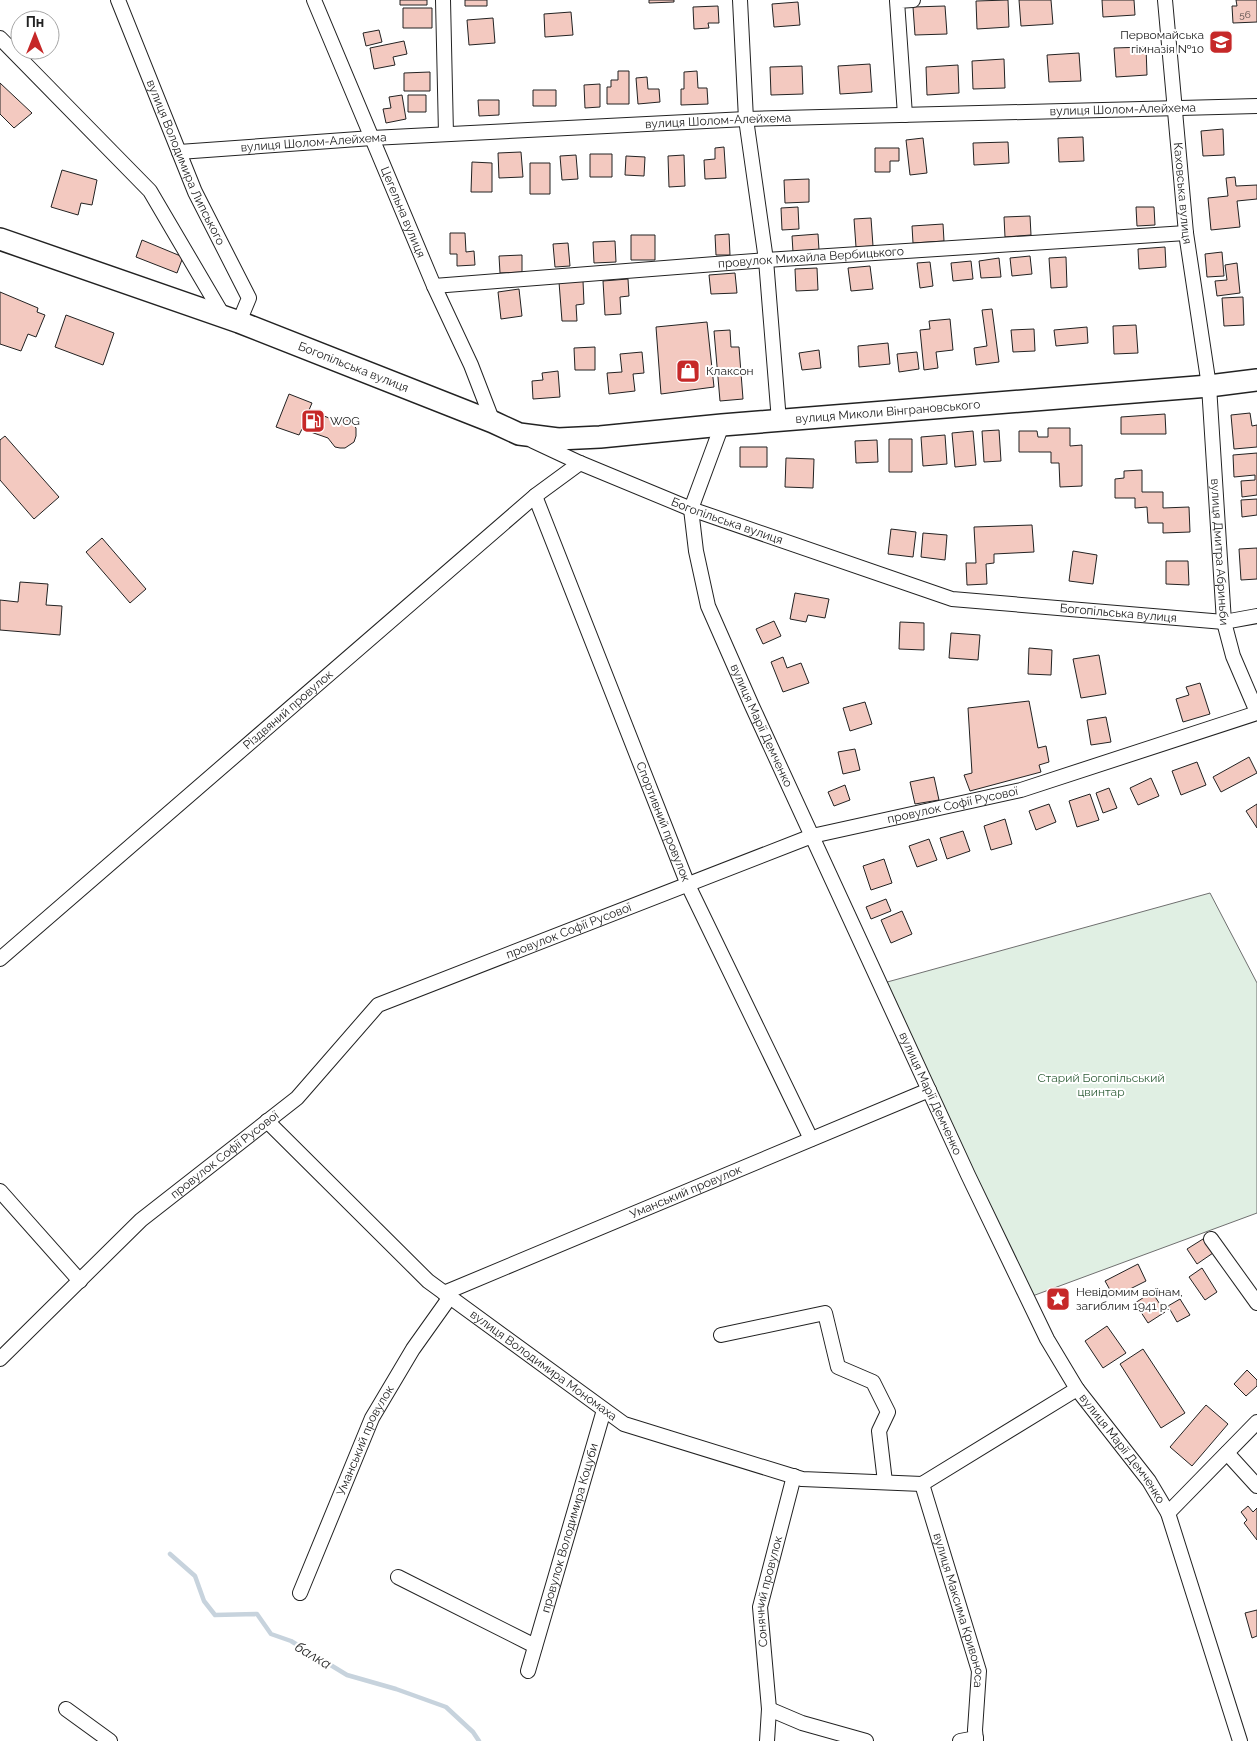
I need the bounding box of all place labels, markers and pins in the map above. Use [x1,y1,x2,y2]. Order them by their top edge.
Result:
place label: Первомайська гімназія №10 [1120,28,1204,56]
school or university icon: Первомайська гімназія №10 [1208,29,1234,55]
shop icon: Клаксон [675,358,701,384]
place label: Клаксон [706,364,754,378]
fuel station icon: WOG [300,408,326,434]
place label: WOG [330,414,360,428]
place label: Невідомим воїнам, загиблим 1941 р. [1076,1285,1183,1313]
place icon: Невідомим воїнам, загиблим 1941 р. [1045,1286,1071,1312]

